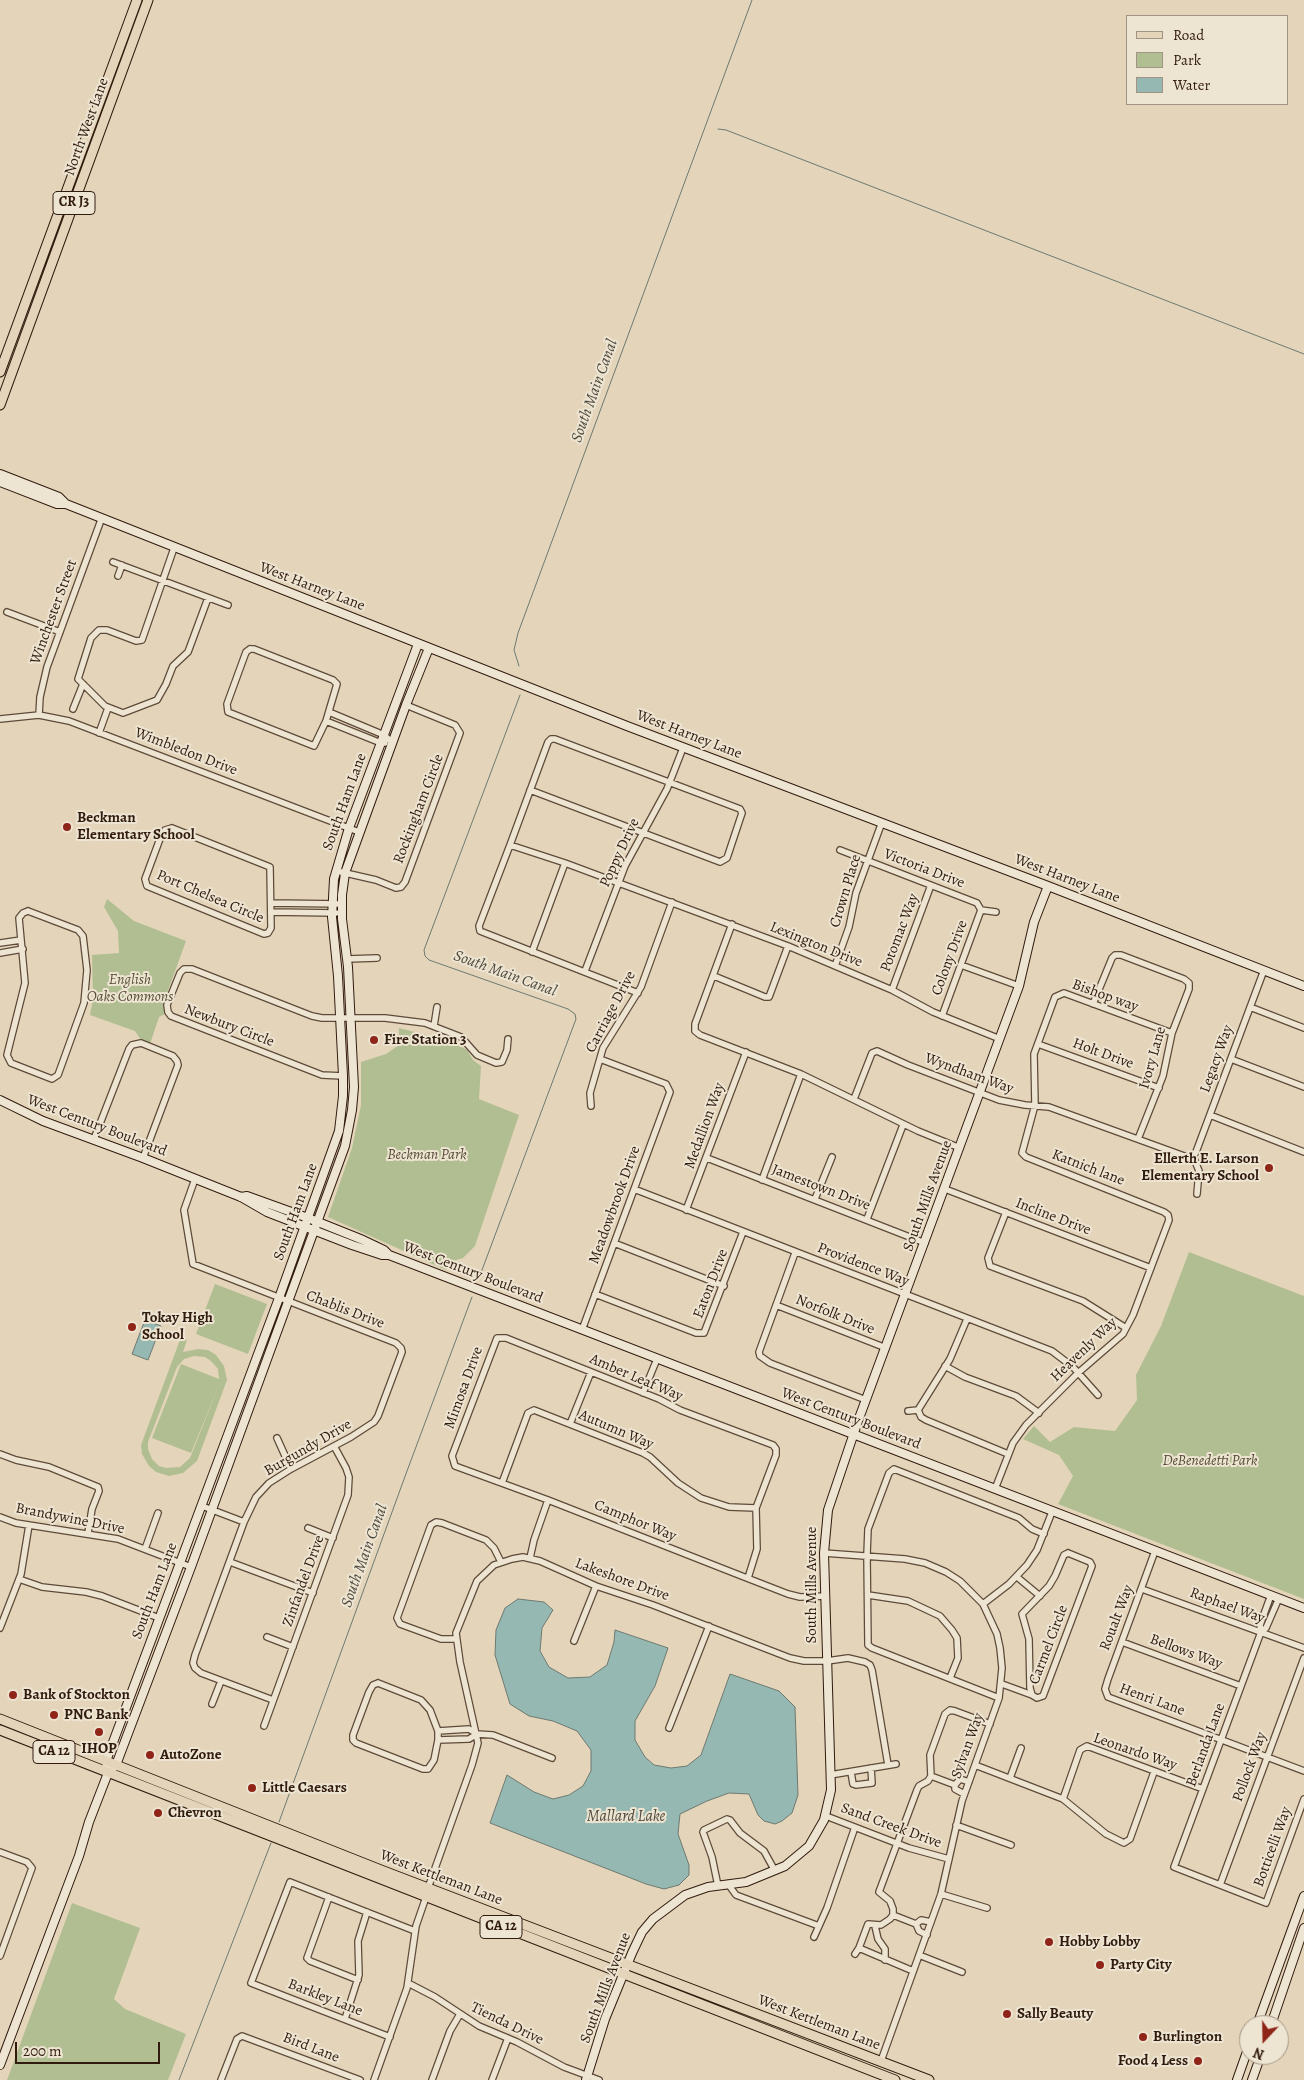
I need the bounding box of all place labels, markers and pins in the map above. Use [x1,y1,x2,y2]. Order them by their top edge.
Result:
place label: Beckman Elementary School [77,809,195,844]
marker: Beckman Elementary School [61,821,73,833]
place label: Fire Station 3 [384,1031,466,1049]
marker: Fire Station 3 [368,1034,380,1046]
place label: Ellerth E. Larson Elementary School [1141,1150,1259,1185]
marker: Ellerth E. Larson Elementary School [1263,1162,1275,1174]
place label: Tokay High School [142,1309,213,1344]
marker: Tokay High School [126,1321,138,1333]
place label: Bank of Stockton [23,1686,130,1704]
marker: Bank of Stockton [7,1689,19,1701]
place label: PNC Bank [64,1706,128,1724]
marker: PNC Bank [48,1709,60,1721]
marker: IHOP [93,1726,105,1738]
place label: IHOP [81,1740,117,1758]
place label: AutoZone [160,1746,222,1764]
marker: AutoZone [144,1749,156,1761]
place label: Little Caesars [262,1779,347,1797]
marker: Little Caesars [246,1782,258,1794]
place label: Chevron [168,1804,222,1822]
marker: Chevron [152,1807,164,1819]
place label: Hobby Lobby [1059,1933,1140,1951]
marker: Hobby Lobby [1043,1936,1055,1948]
place label: Party City [1110,1956,1172,1974]
marker: Party City [1094,1959,1106,1971]
place label: Sally Beauty [1017,2005,1093,2023]
marker: Sally Beauty [1001,2008,1013,2020]
place label: Burlington [1153,2028,1222,2046]
marker: Burlington [1137,2031,1149,2043]
place label: Food 4 Less [1118,2052,1188,2070]
marker: Food 4 Less [1192,2055,1204,2067]

